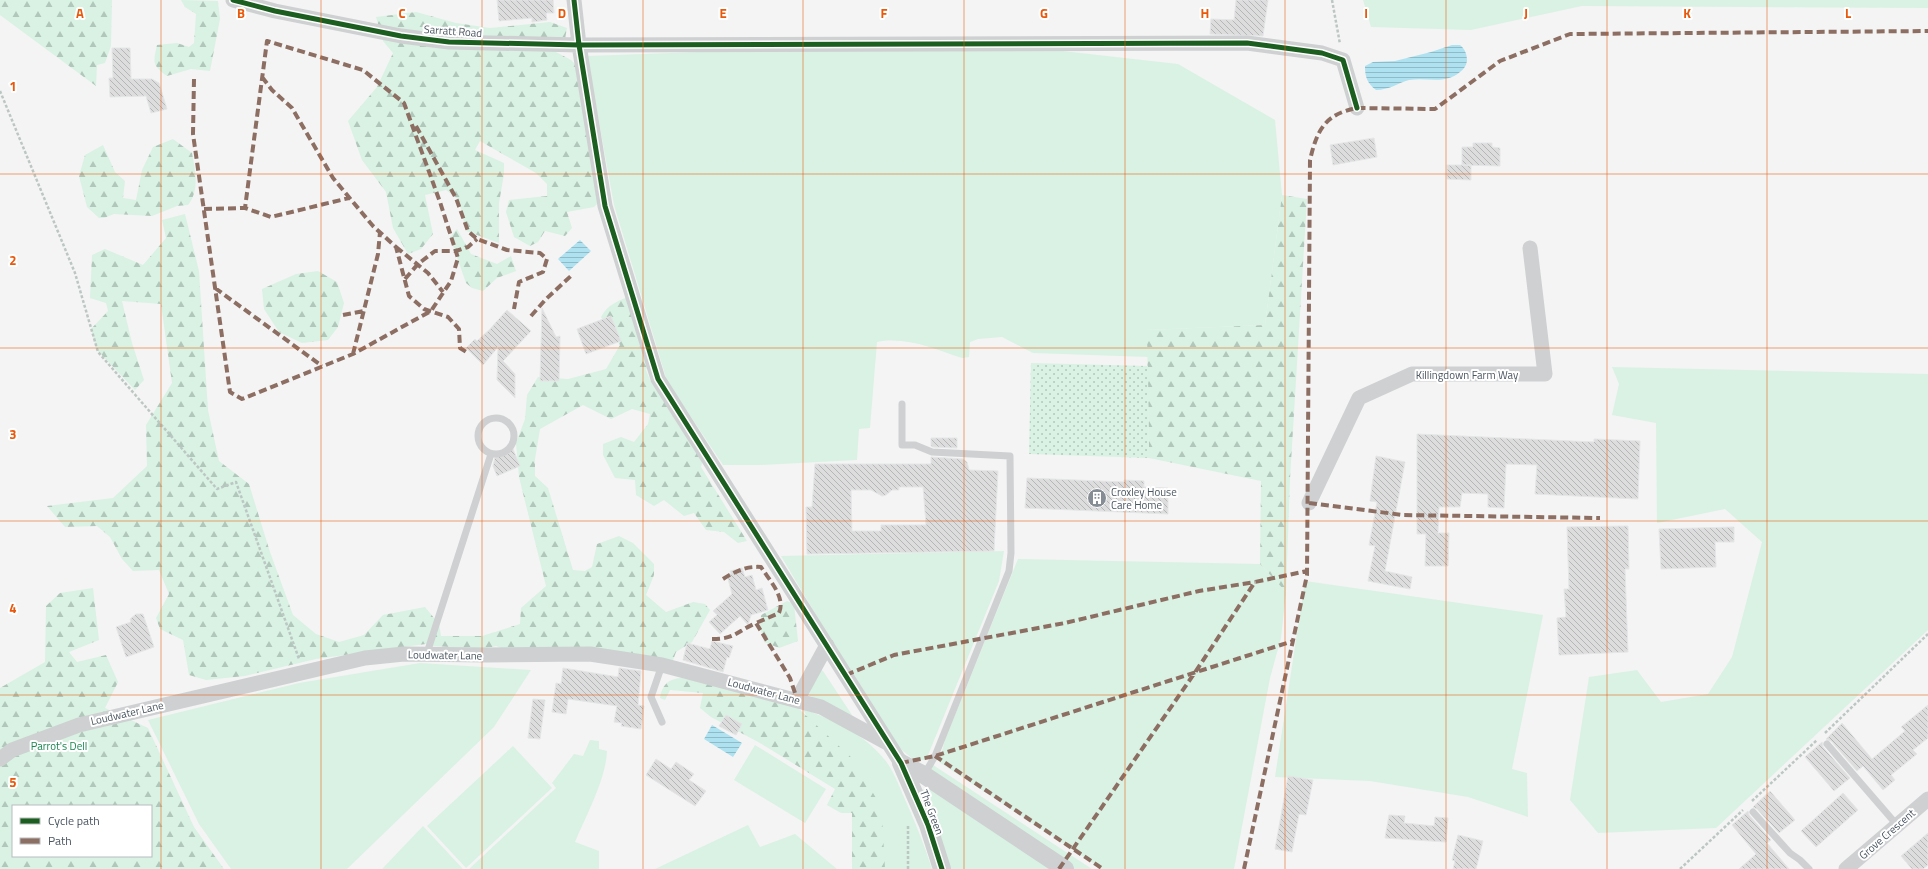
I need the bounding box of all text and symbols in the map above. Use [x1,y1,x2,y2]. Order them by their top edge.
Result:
text: A [76,3,84,23]
text: B [237,3,245,23]
text: C [398,3,406,23]
text: D [558,3,566,23]
text: E [719,3,727,23]
text: F [881,3,888,23]
text: G [1040,3,1048,23]
text: H [1201,3,1209,23]
text: I [1364,3,1368,23]
text: J [1524,3,1528,23]
text: K [1683,3,1691,23]
text: L [1845,3,1851,23]
street label: Sarratt Road [423,21,483,41]
text: 1 [9,76,17,96]
text: 2 [9,250,17,270]
street label: Killingdown Farm Way [1416,367,1519,383]
text: 3 [9,424,17,444]
place label: Croxley House Care Home [1111,484,1177,513]
building icon: Croxley House Care Home [1086,487,1108,509]
text: 4 [9,598,17,618]
street label: Loudwater Lane [408,646,483,664]
street label: Loudwater Lane [726,674,802,708]
street label: Loudwater Lane [89,697,165,729]
park label: Parrot's Dell [31,738,87,754]
text: 5 [9,772,17,792]
street label: The Green [916,787,948,837]
legend [12,805,152,857]
street label: Grove Crescent [1855,805,1919,863]
text: Cycle path [48,811,100,830]
text: Path [48,831,72,850]

